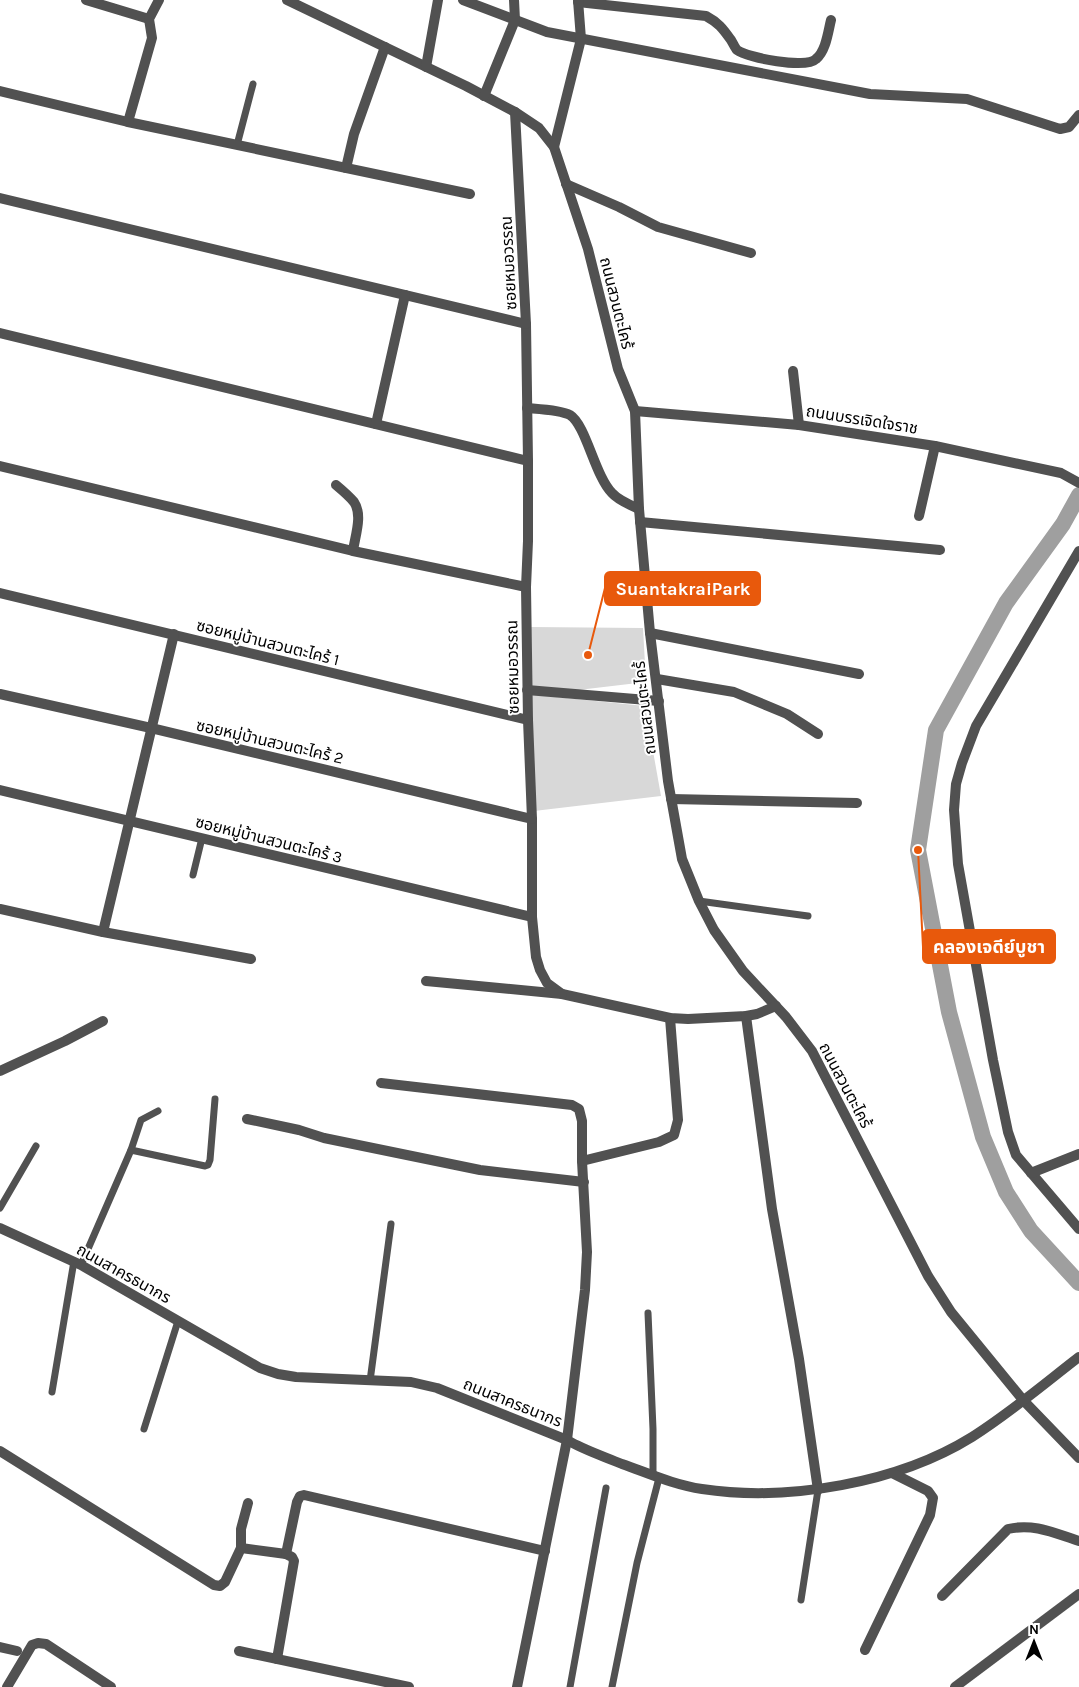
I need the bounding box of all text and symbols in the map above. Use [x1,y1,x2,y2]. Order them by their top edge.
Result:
street label: ซอยหมอวรรณ [497,216,520,310]
street label: ถนนสวนตะไคร้ [596,255,637,352]
street label: ถนนบรรเจิดใจราช [805,401,919,438]
callout: SuantakraiPark [605,572,760,605]
text: SuantakraiPark [616,578,751,600]
street label: ซอยหมู่บ้านสวนตะไคร้ 1 [194,616,341,669]
street label: ซอยหมอวรรณ [502,620,523,714]
street label: ถนนสวนตะไคร้ [629,659,660,756]
street label: ซอยหมู่บ้านสวนตะไคร้ 2 [194,715,345,768]
street label: ซอยหมู่บ้านสวนตะไคร้ 3 [193,812,344,867]
callout: คลองเจดีย์บูชา [923,930,1055,963]
text: คลองเจดีย์บูชา [933,936,1045,958]
street label: ถนนสวนตะไคร้ [815,1039,876,1132]
street label: ถนนสาครธนากร [73,1240,174,1307]
street label: ถนนสาครธนากร [461,1374,565,1431]
north arrow [1009,1617,1059,1667]
text: N [1029,1621,1039,1638]

